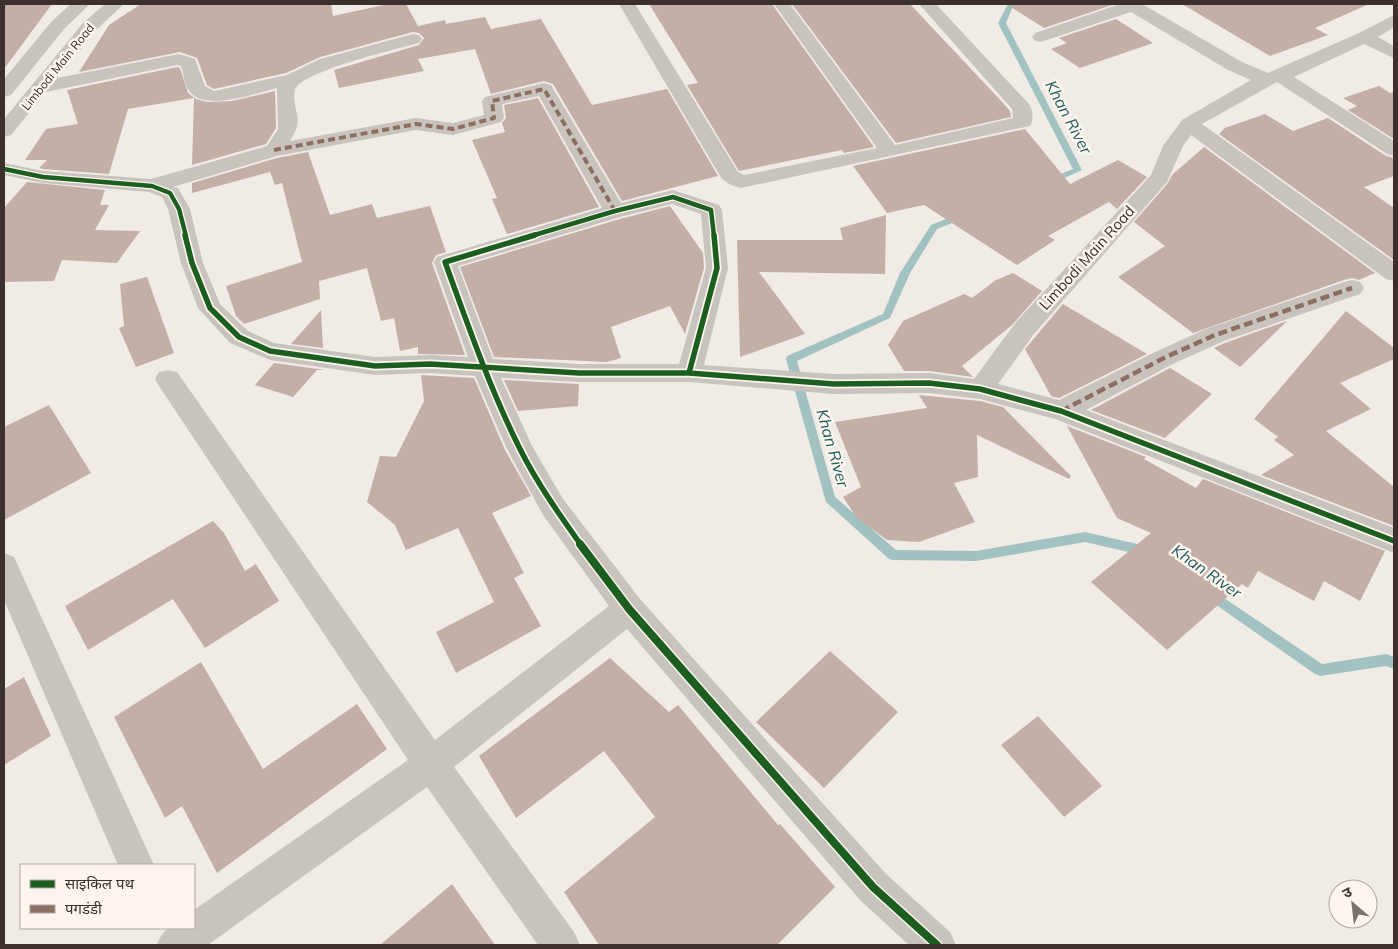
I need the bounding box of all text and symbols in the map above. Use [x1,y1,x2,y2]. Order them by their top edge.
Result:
street label: Limbodi Main Road [18,20,97,113]
water label: Khan River [1041,77,1097,158]
street label: Limbodi Main Road [1035,202,1138,314]
water label: Khan River [812,407,854,491]
water label: Khan River [1168,540,1247,603]
legend [20,864,195,929]
text: साइकिल पथ [65,874,134,893]
north arrow [1328,879,1378,929]
text: उ [1339,882,1355,902]
text: पगडंडी [65,899,103,918]

